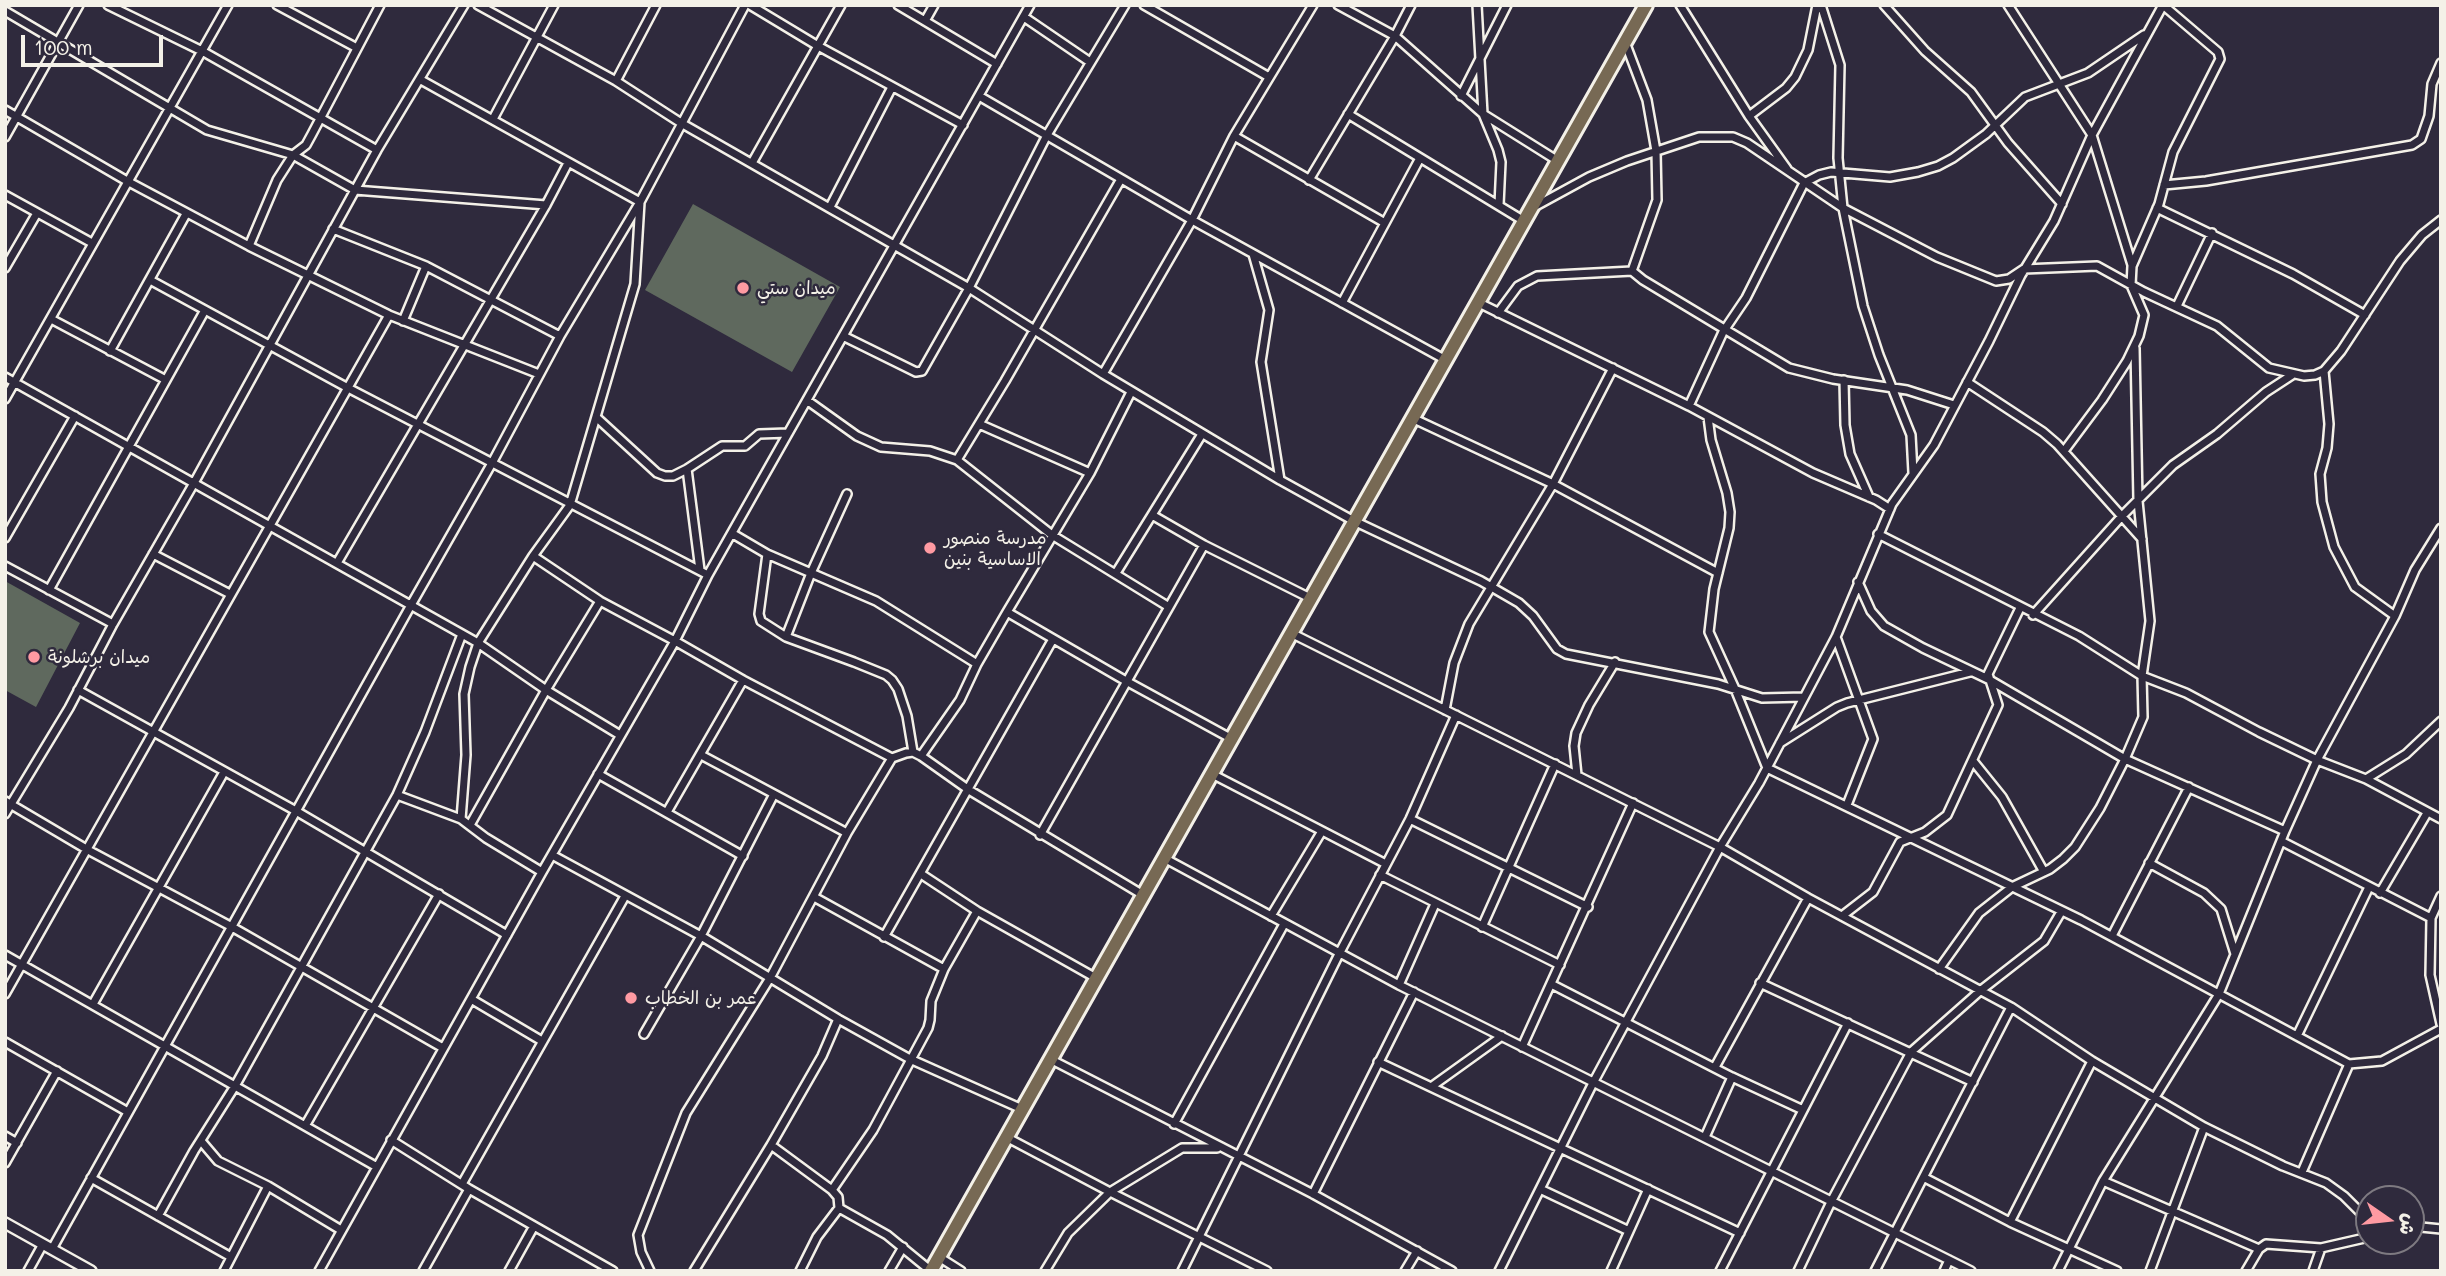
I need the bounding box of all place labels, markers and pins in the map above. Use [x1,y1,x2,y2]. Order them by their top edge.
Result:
place label: ميدان ستي [757,277,836,299]
marker: ميدان ستي [735,280,751,296]
place label: مدرسة منصور الاساسية بنين [944,527,1047,570]
marker: مدرسة منصور الاساسية بنين [922,540,938,556]
place label: ميدان برشلونة [48,646,150,668]
marker: ميدان برشلونة [26,649,42,665]
place label: عمر بن الخطاب [645,987,756,1009]
marker: عمر بن الخطاب [623,990,639,1006]

